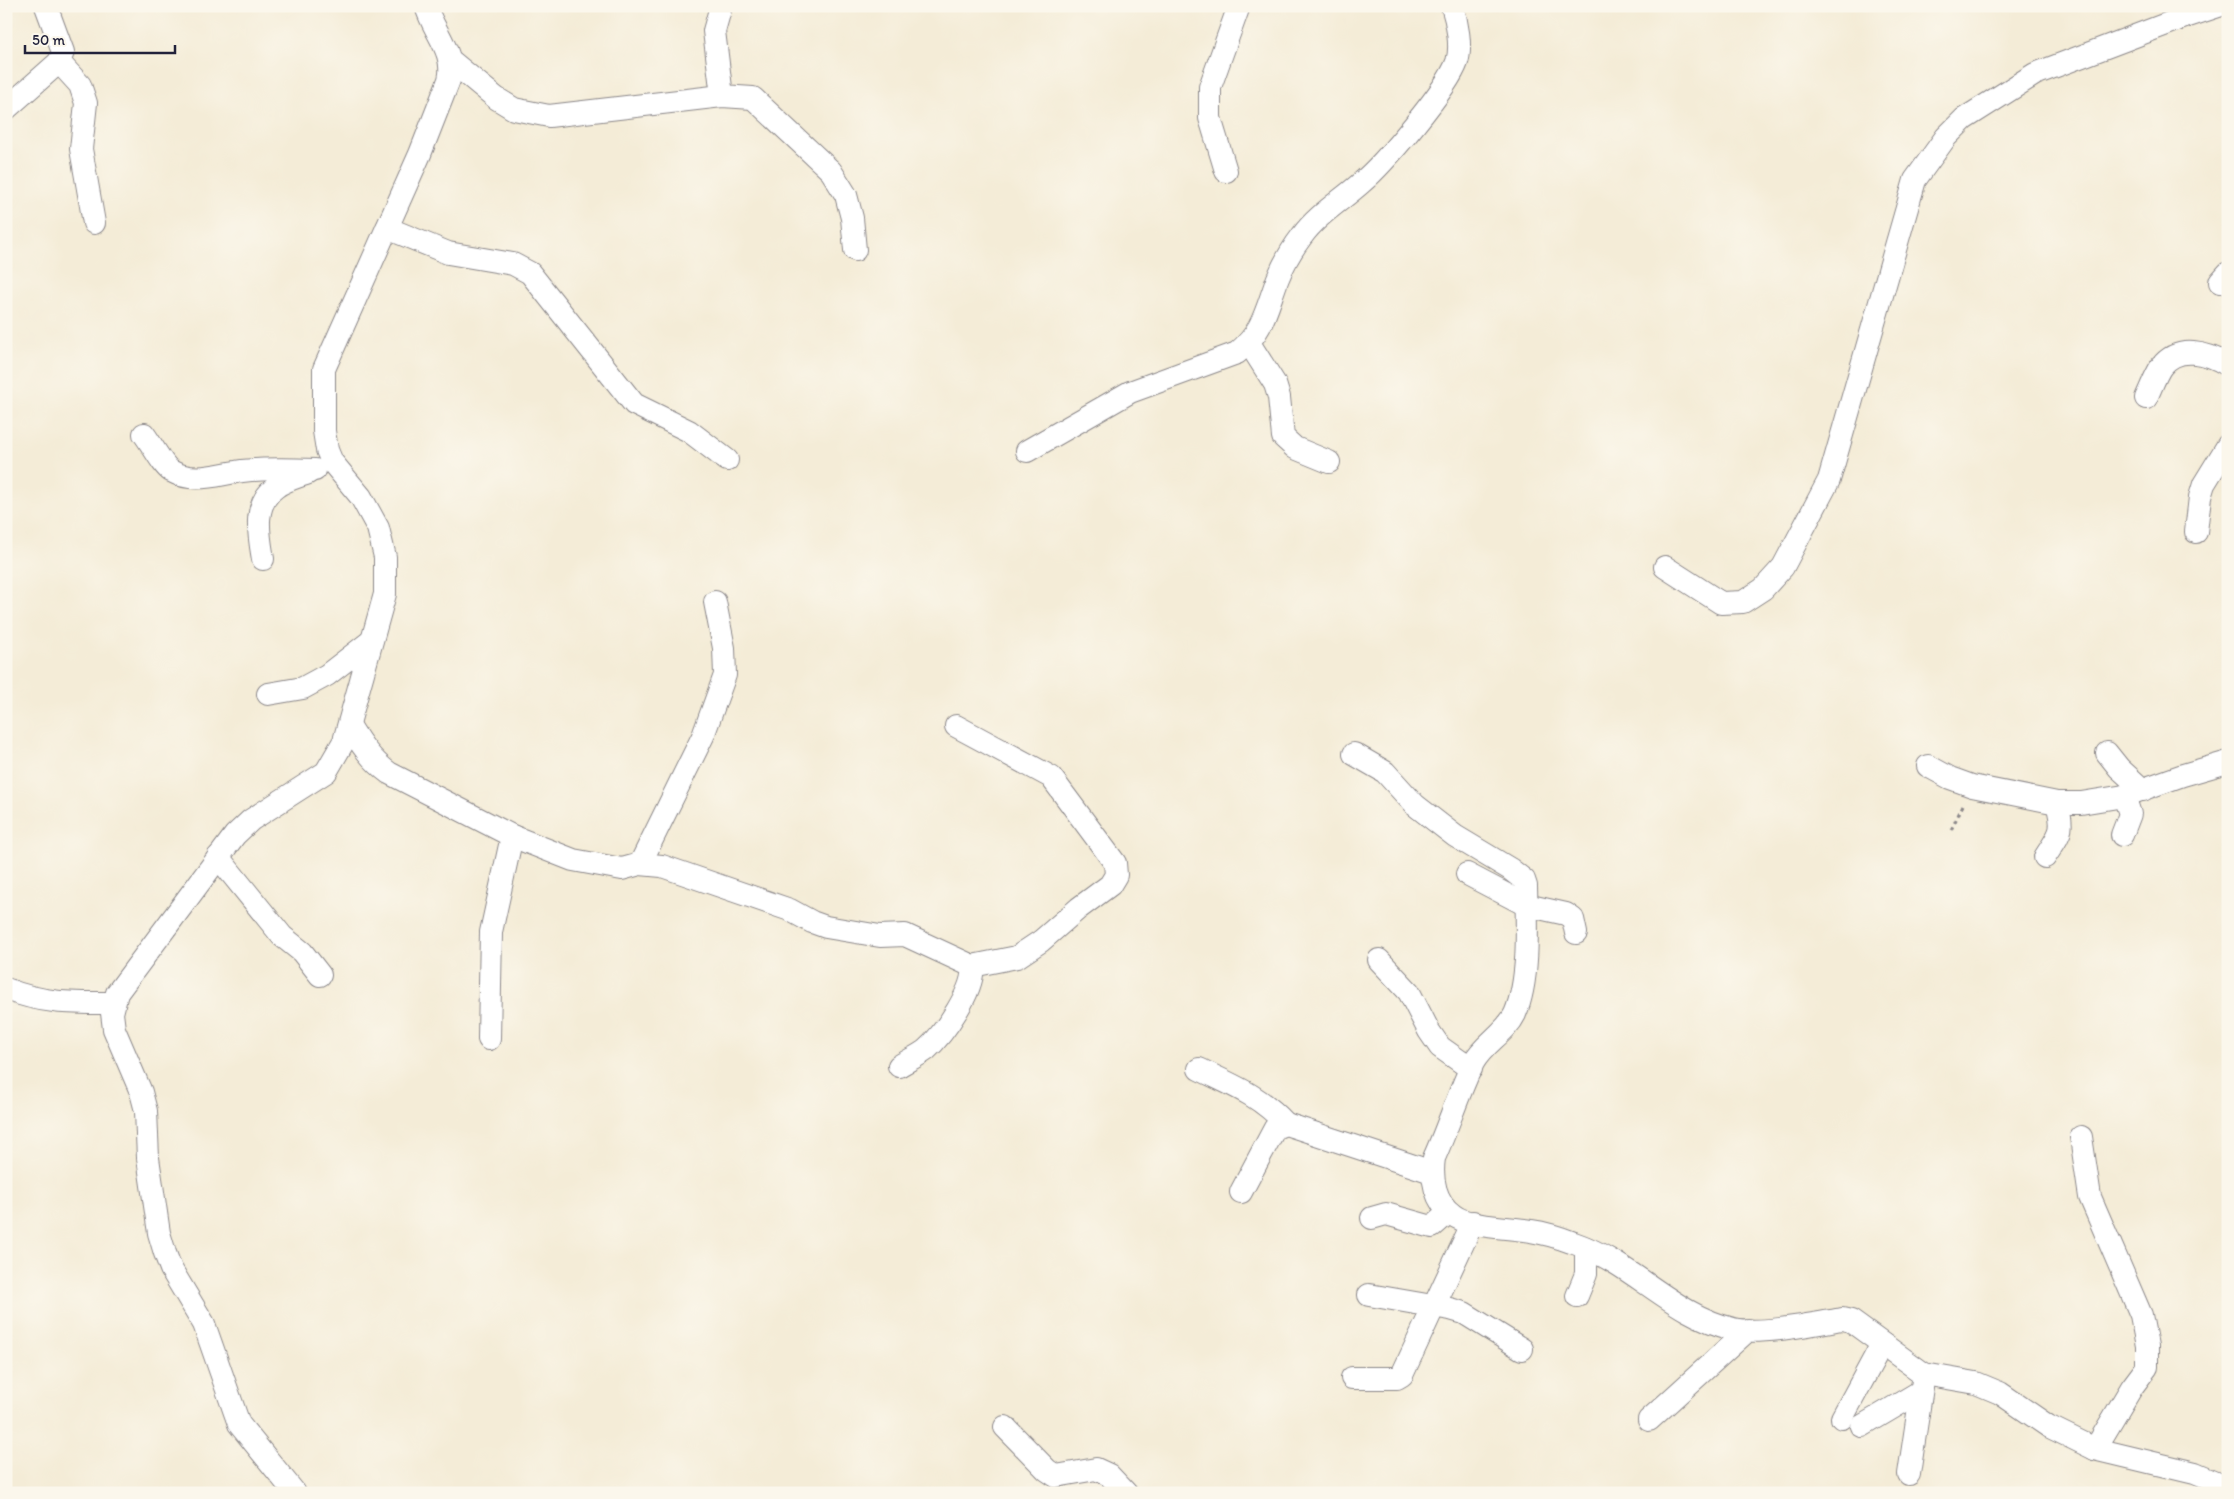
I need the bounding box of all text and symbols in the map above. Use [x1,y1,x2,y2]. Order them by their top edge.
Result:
scale bar [25,22,175,54]
text: 50 m [32,31,65,49]

